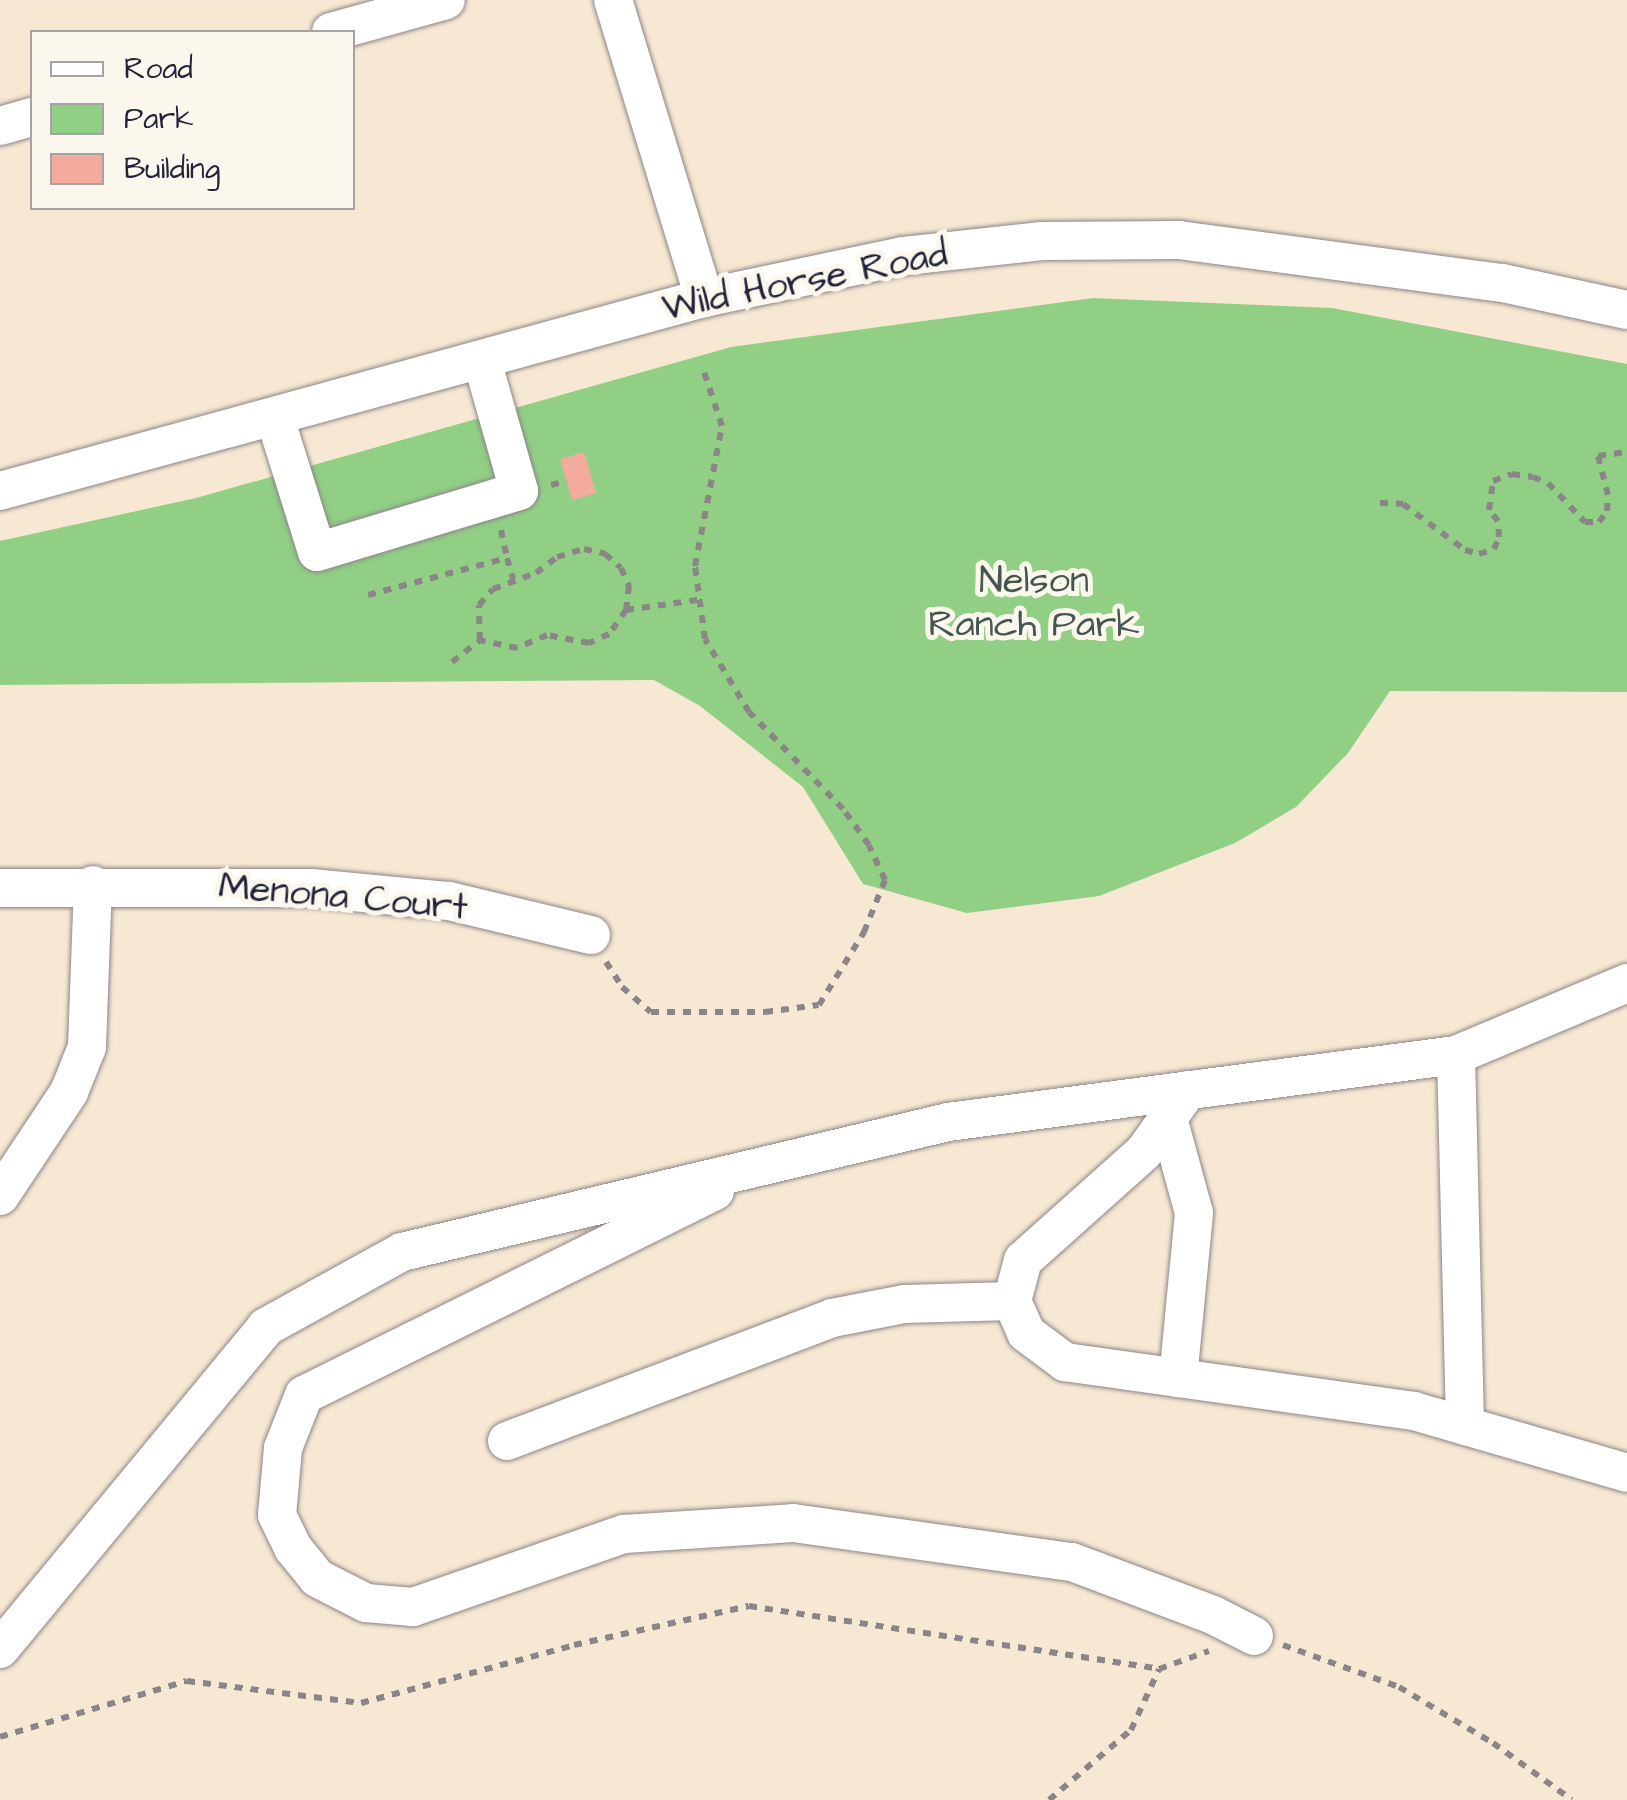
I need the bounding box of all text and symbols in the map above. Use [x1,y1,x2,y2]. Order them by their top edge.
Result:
legend [30,30,355,210]
text: Road [124,48,193,90]
text: Park [124,98,193,140]
text: Building [124,148,220,190]
street label: Wild Horse Road [658,232,952,332]
park label: Nelson Ranch Park [928,559,1140,648]
street label: Menona Court [217,864,469,932]

